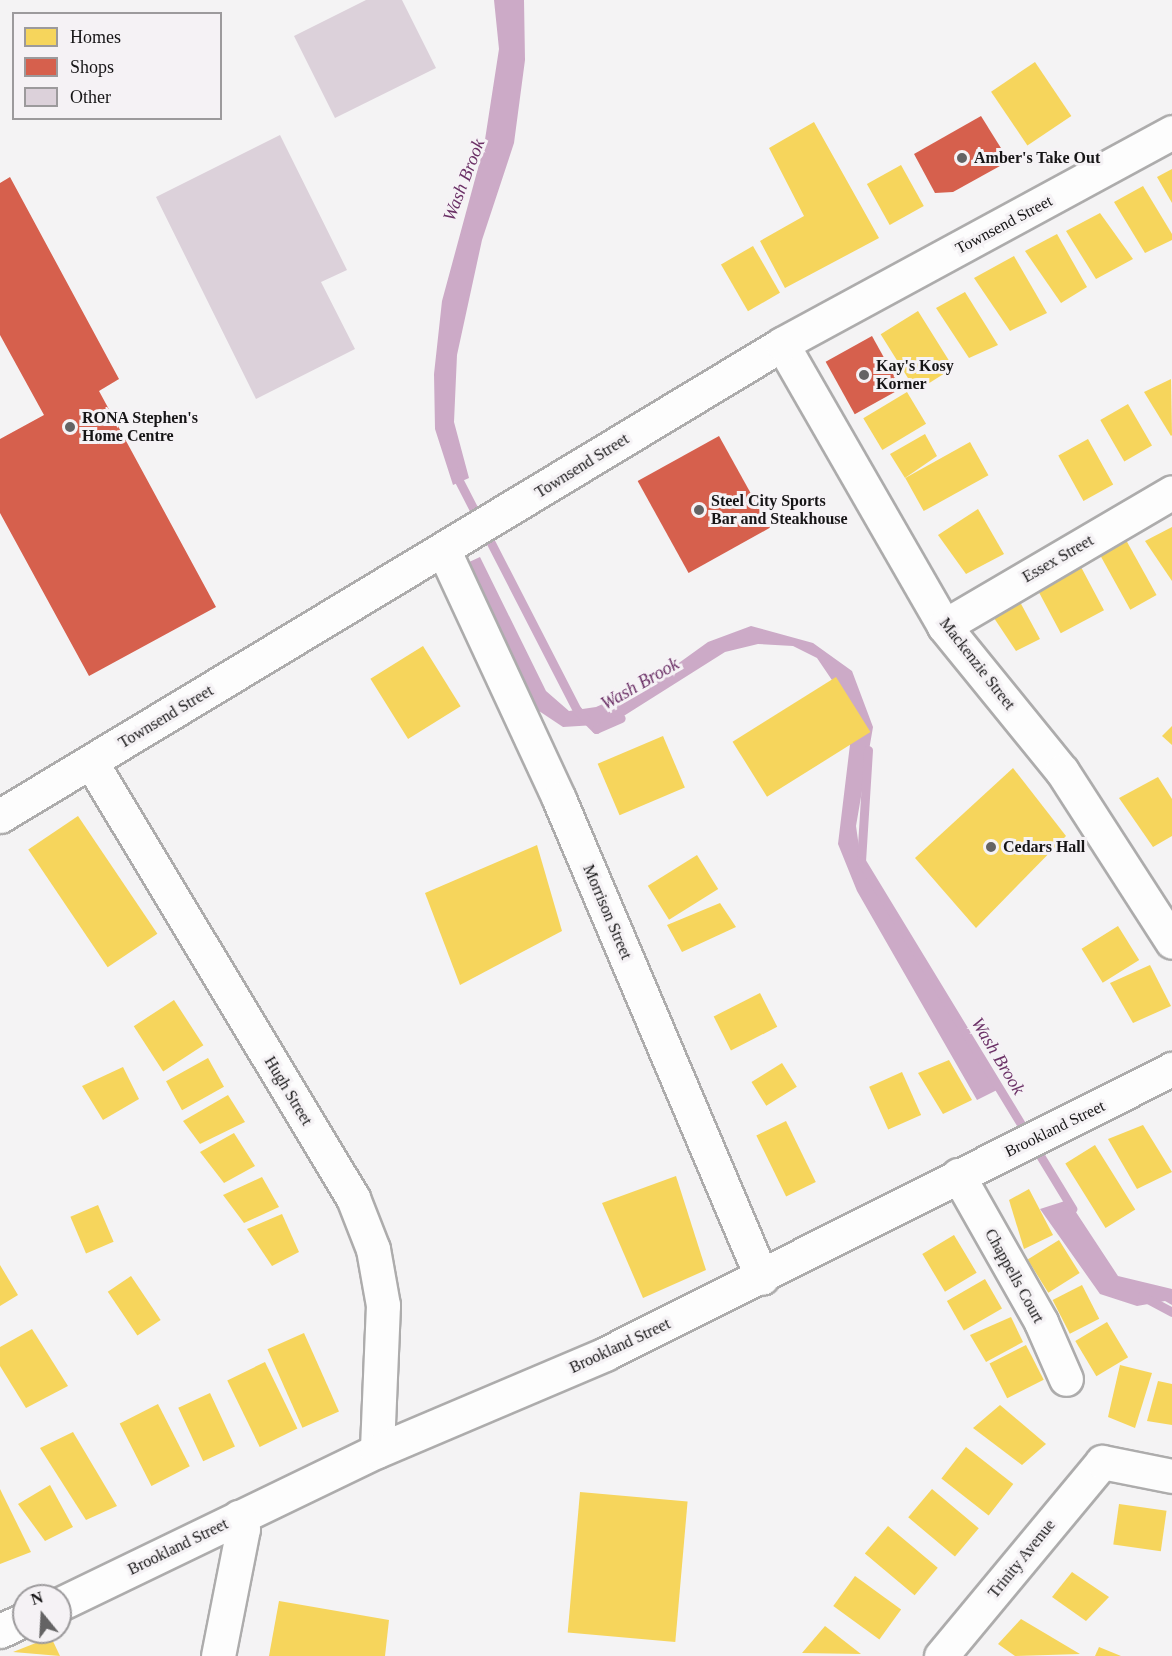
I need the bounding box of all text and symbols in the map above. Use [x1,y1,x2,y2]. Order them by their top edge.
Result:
legend [12,12,222,120]
text: Homes [70,27,121,47]
text: Shops [70,57,114,77]
text: Other [70,87,111,107]
water label: Wash Brook [438,136,490,224]
place label: Amber's Take Out [974,148,1101,168]
marker: Amber's Take Out [955,151,969,165]
street label: Townsend Street [952,191,1056,259]
place label: Kay's Kosy Korner [876,356,954,394]
marker: Kay's Kosy Korner [857,368,871,382]
place label: RONA Stephen's Home Centre [82,408,199,446]
marker: RONA Stephen's Home Centre [63,420,77,434]
street label: Townsend Street [532,430,632,502]
place label: Steel City Sports Bar and Steakhouse [711,491,848,529]
marker: Steel City Sports Bar and Steakhouse [692,503,706,517]
street label: Essex Street [1019,531,1097,587]
street label: Mackenzie Street [935,614,1019,714]
water label: Wash Brook [597,653,683,715]
street label: Townsend Street [115,681,217,753]
place label: Cedars Hall [1003,837,1085,857]
marker: Cedars Hall [984,840,998,854]
street label: Morrison Street [578,862,636,962]
water label: Wash Brook [967,1014,1029,1098]
street label: Hugh Street [260,1053,316,1129]
street label: Brookland Street [1002,1097,1108,1161]
street label: Chappells Court [980,1226,1048,1326]
street label: Brookland Street [567,1314,673,1378]
street label: Brookland Street [125,1515,231,1579]
street label: Trinity Avenue [984,1515,1060,1603]
north arrow [12,1584,72,1644]
text: N [29,1588,45,1608]

